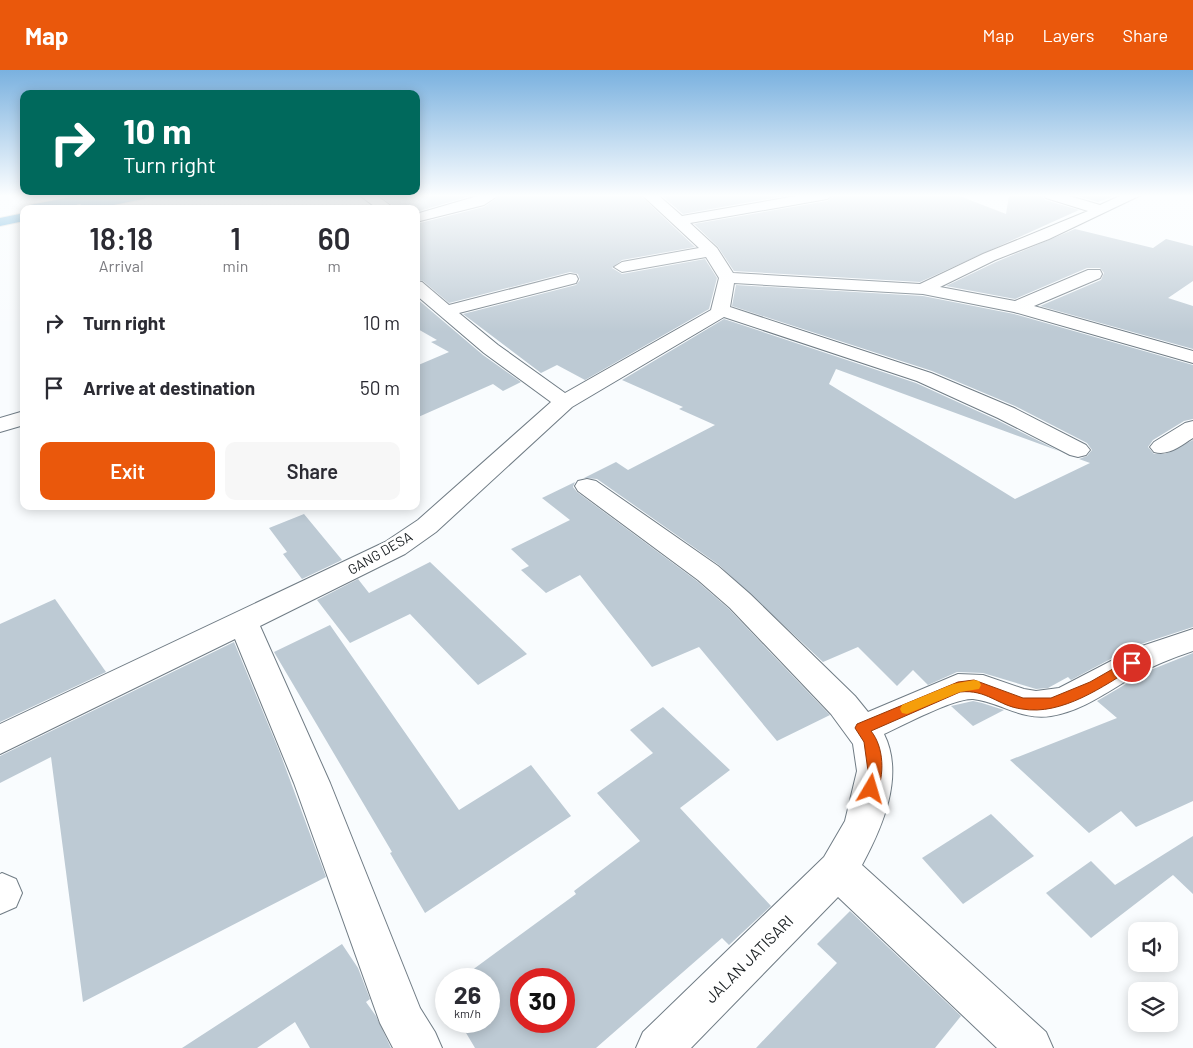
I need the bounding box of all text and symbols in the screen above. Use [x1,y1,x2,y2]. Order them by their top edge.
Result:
text: Map [25,21,68,50]
text: Map [982,24,1014,46]
text: Layers [1042,24,1095,46]
text: Share [1123,24,1168,46]
text: 10 m [123,109,192,151]
icon: right [40,110,105,175]
text: Turn right [123,151,216,177]
text: 18:18 [89,220,153,256]
text: 1 [230,220,241,256]
text: 60 [318,220,351,256]
text: Arrival [99,256,144,275]
text: min [222,256,248,275]
text: m [328,256,341,275]
icon: right [40,309,68,337]
text: Turn right [83,311,165,334]
text: 10 m [363,311,400,334]
icon: arrive [40,374,68,402]
text: Arrive at destination [83,376,255,399]
text: 50 m [360,376,400,399]
button: Exit [40,442,215,500]
button: Share [225,442,400,500]
street label: GANG DESA [344,527,415,578]
pin [1111,642,1153,684]
icon: arrive [1118,649,1146,677]
position arrow [844,762,896,814]
street label: JALAN JATISARI [701,911,796,1006]
map controls [1128,922,1178,1032]
button: sound [1128,922,1178,972]
speed limit sign: 30 [510,968,575,1033]
text: 26 [454,979,481,1009]
button: layers [1128,982,1178,1032]
text: km/h [454,1006,481,1020]

